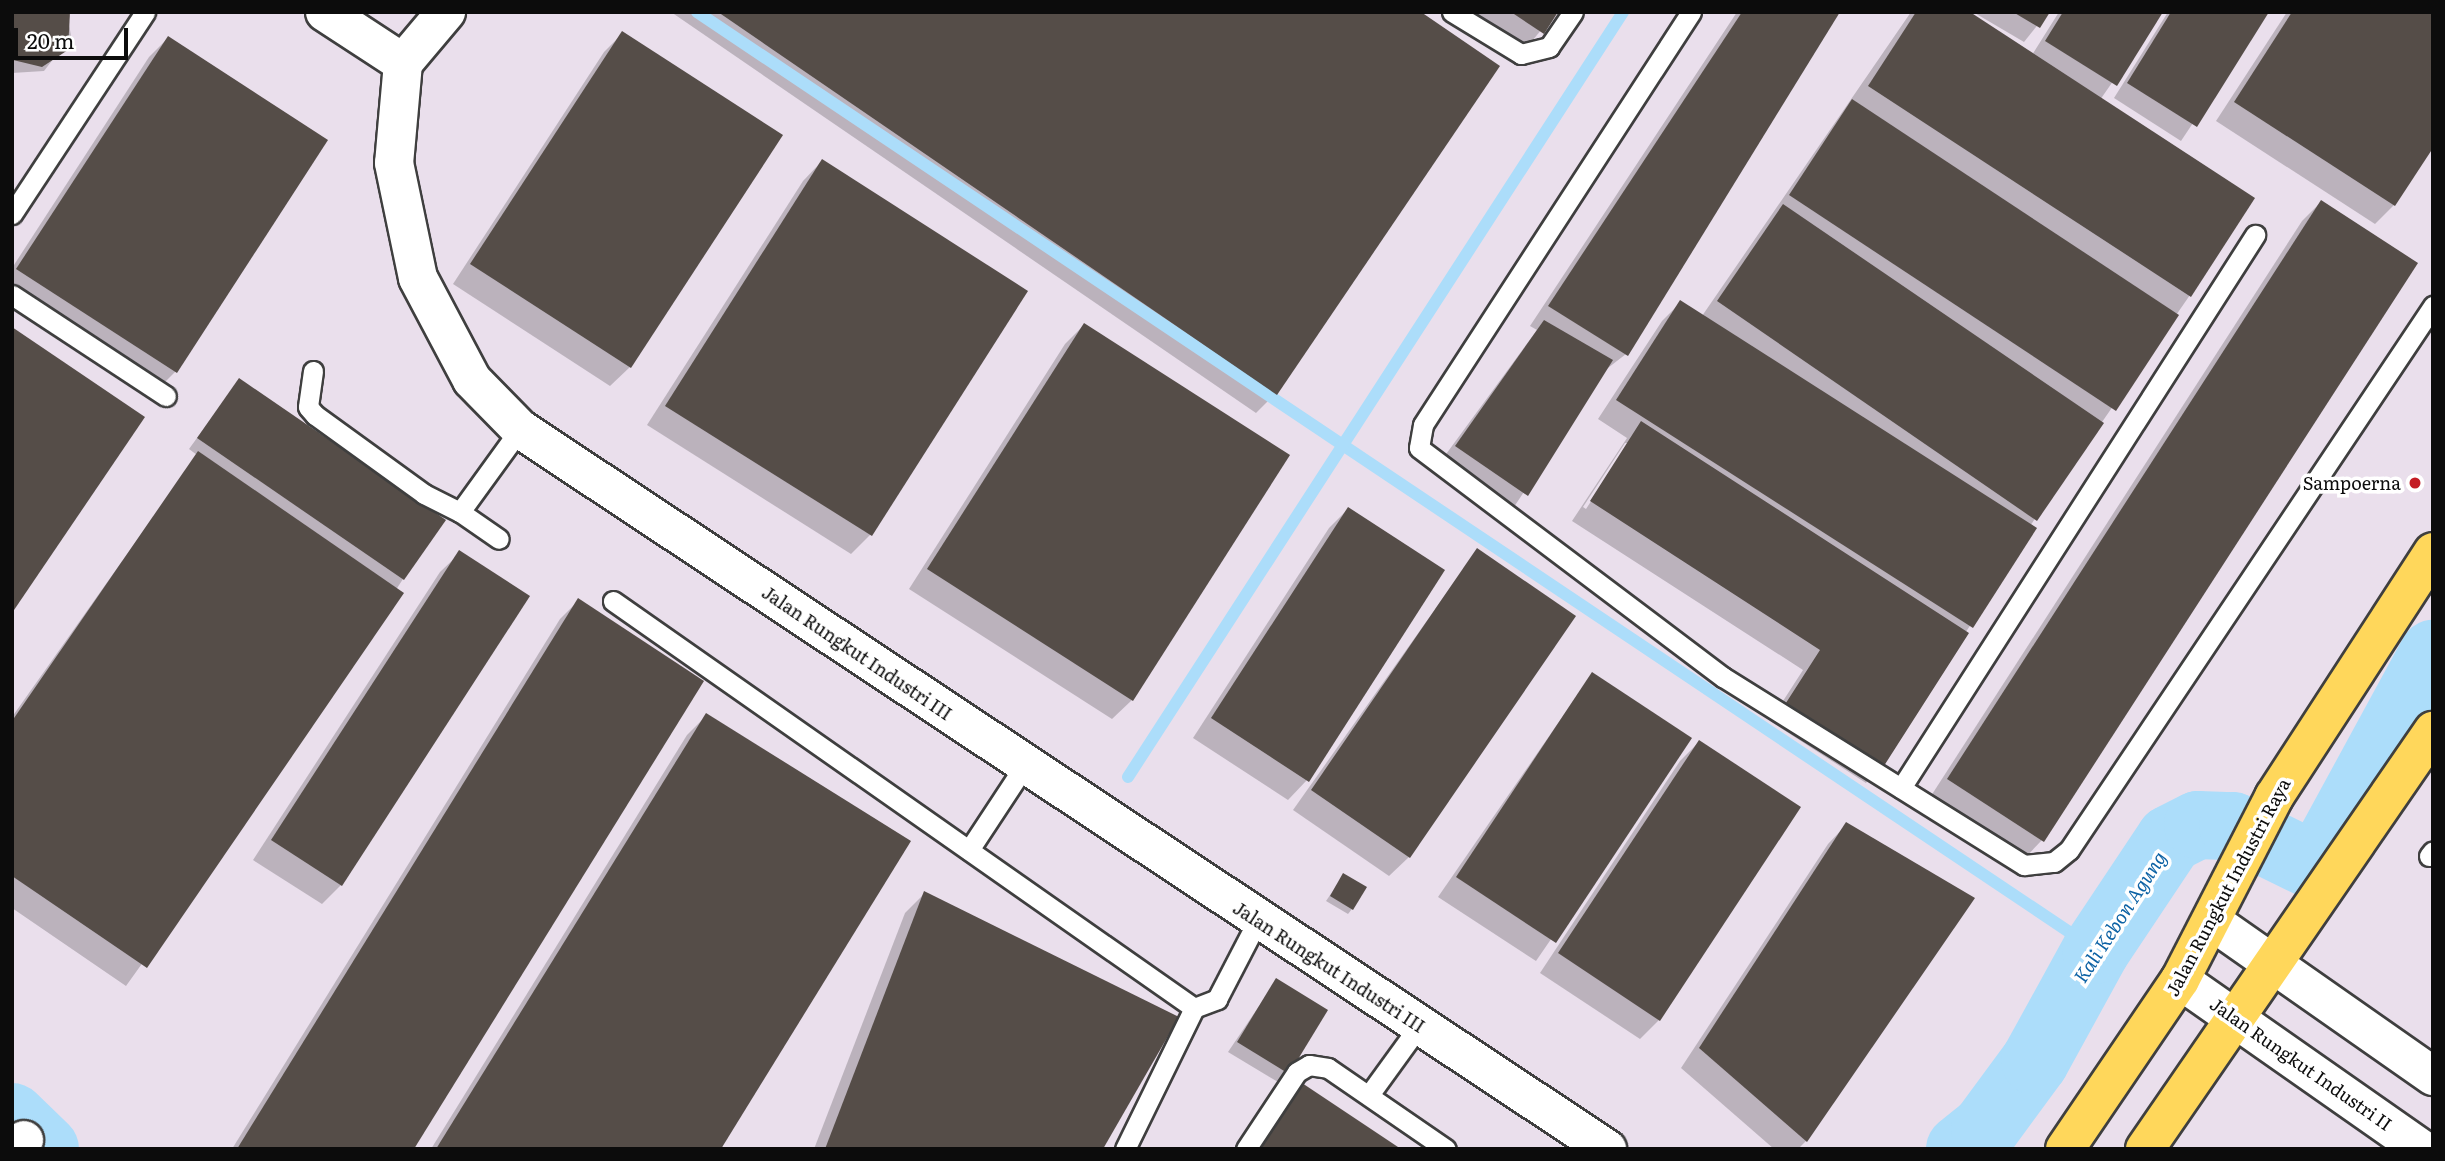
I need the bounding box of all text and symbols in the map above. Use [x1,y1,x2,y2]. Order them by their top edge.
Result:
scale bar [18,14,131,58]
text: 20 m [27,24,74,55]
place label: Sampoerna [2303,472,2401,494]
marker: Sampoerna [2407,475,2423,491]
street label: Jalan Rungkut Industri III [758,581,956,725]
street label: Jalan Rungkut Industri Raya [2161,774,2295,1000]
water label: Kali Kebon Agung [2069,847,2171,987]
street label: Jalan Rungkut Industri III [1229,897,1429,1037]
street label: Jalan Rungkut Industri II [2206,993,2396,1135]

